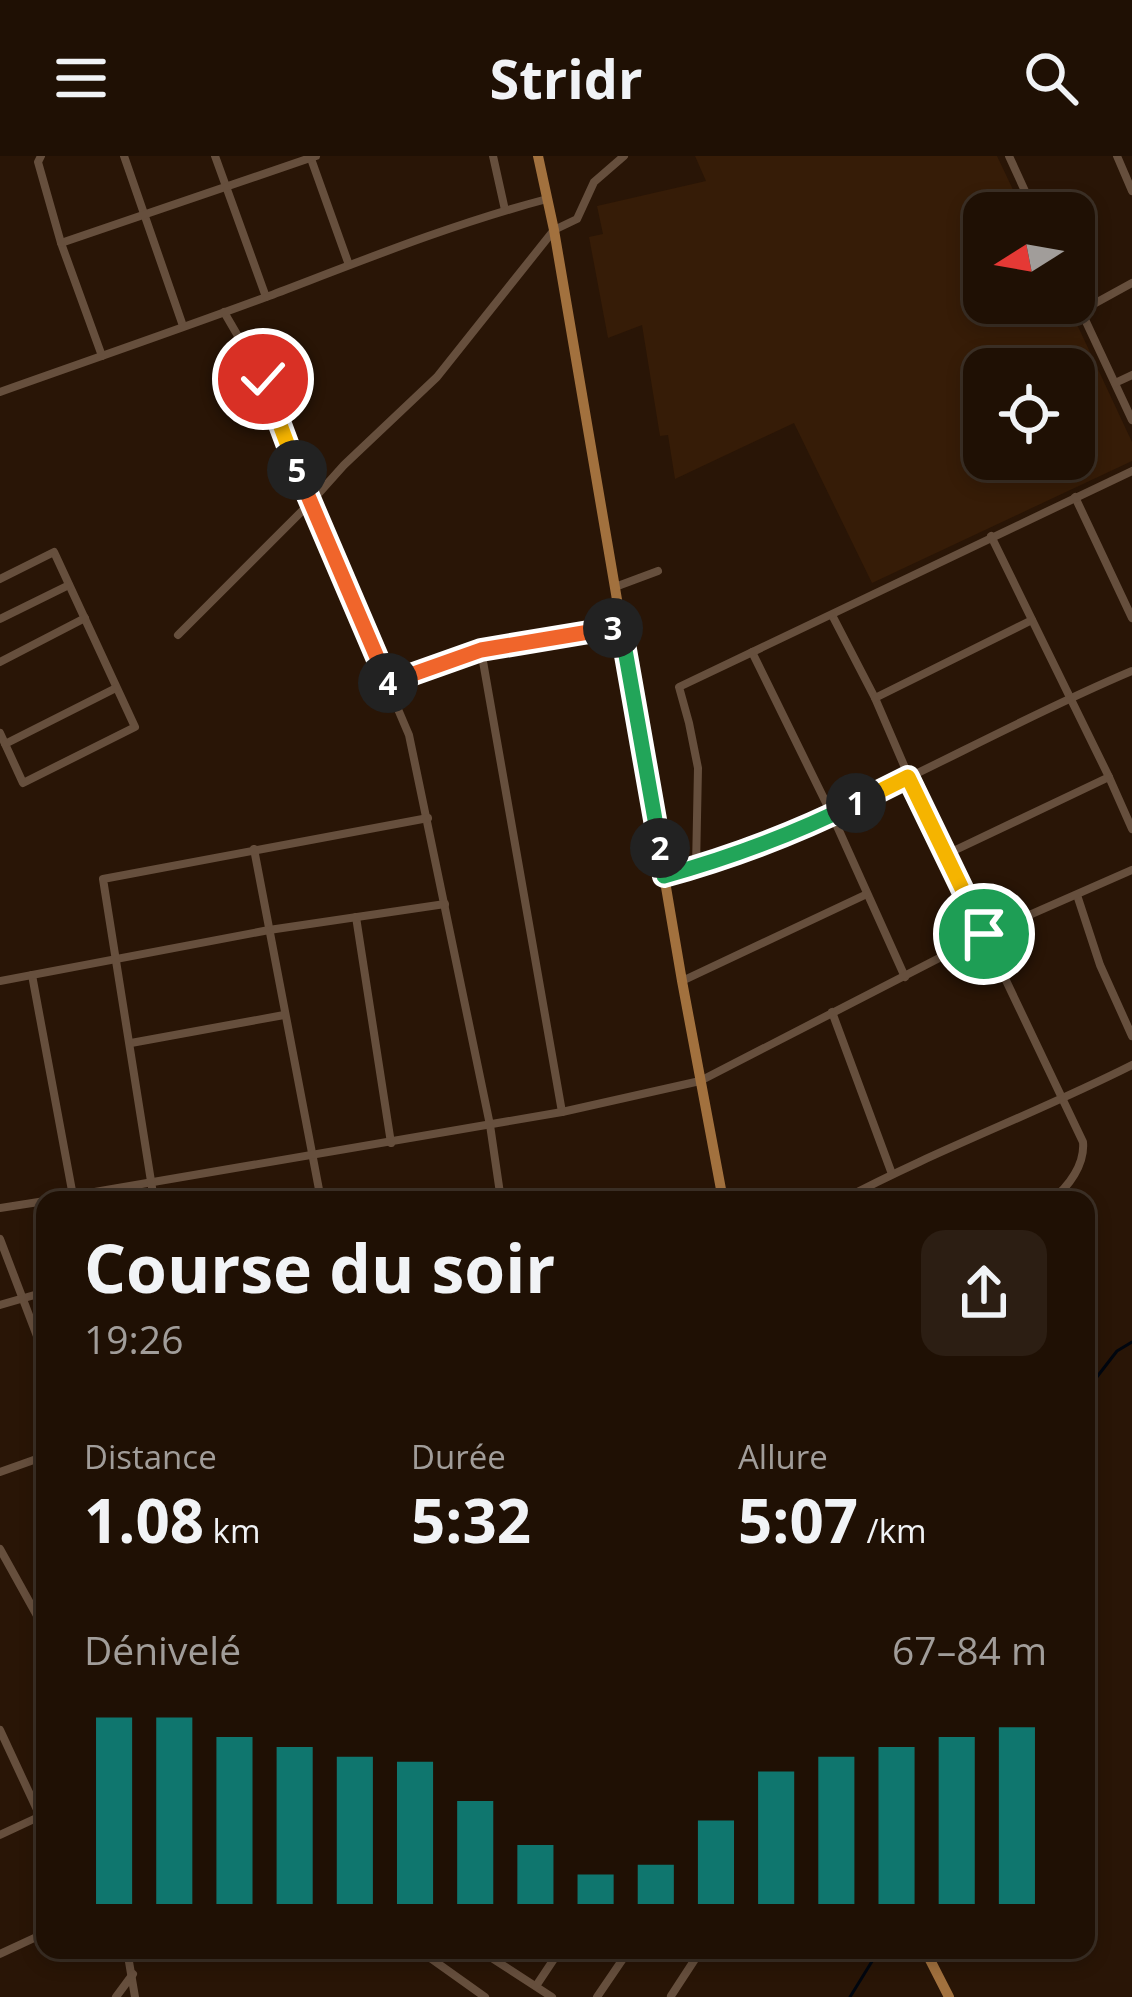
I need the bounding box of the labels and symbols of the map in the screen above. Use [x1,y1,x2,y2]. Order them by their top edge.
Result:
north arrow [963,192,1095,324]
pin [212,328,314,430]
pin: 5 [267,440,327,500]
pin: 3 [583,598,643,658]
pin: 4 [358,653,418,713]
pin: 1 [826,773,886,833]
pin: 2 [630,818,690,878]
pin [933,883,1035,985]

